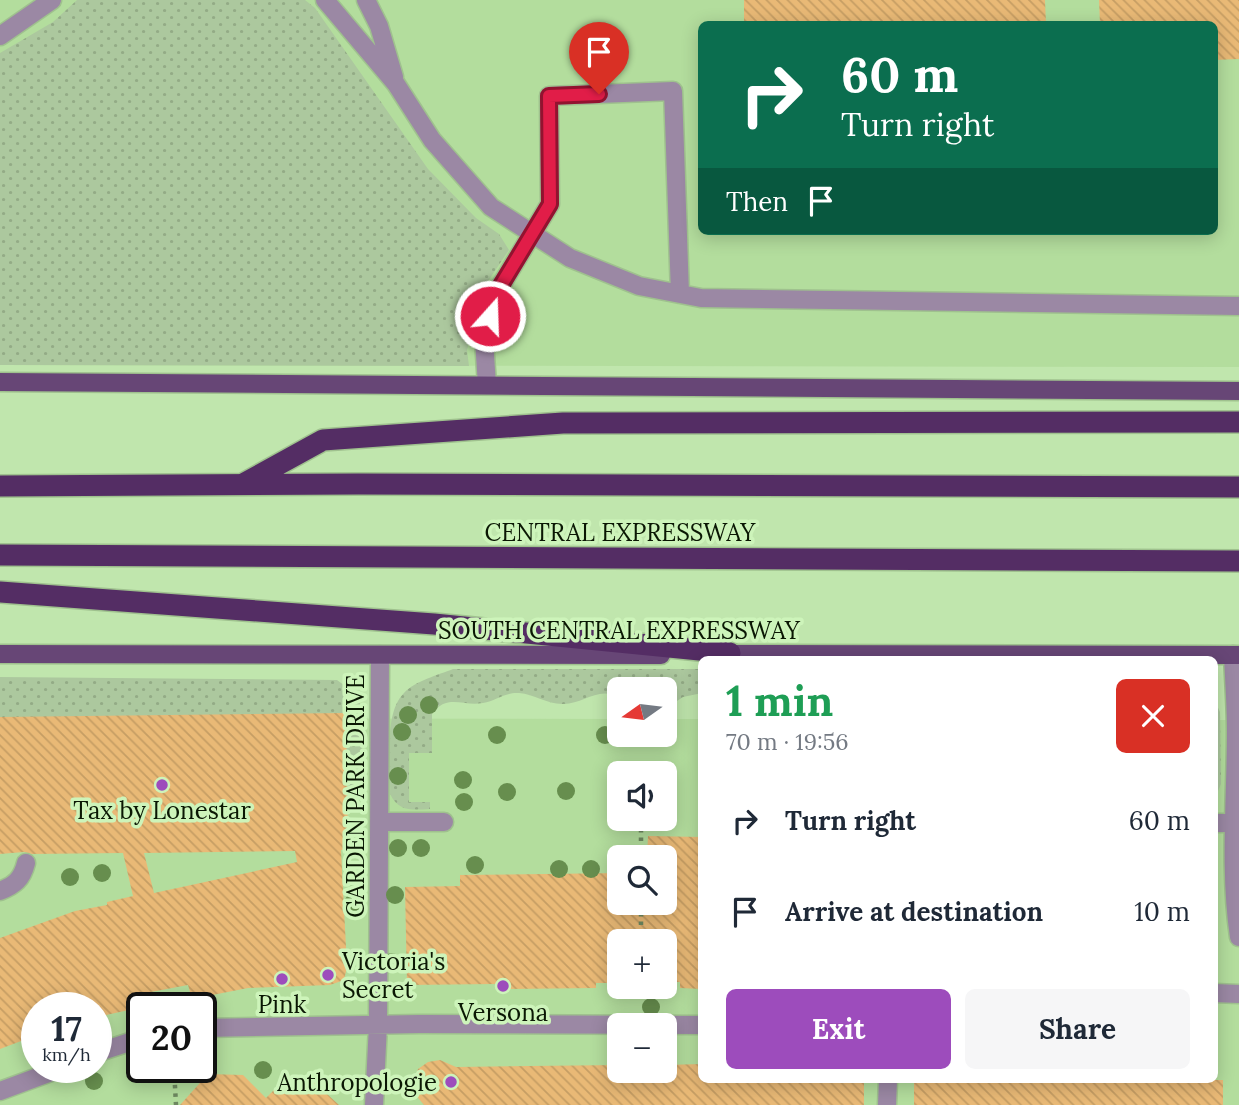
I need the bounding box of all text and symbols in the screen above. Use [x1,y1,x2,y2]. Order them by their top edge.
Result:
pin [569,22,629,94]
icon: arrive [580,33,618,71]
text: 60 m [841,43,958,105]
icon: right [726,49,817,140]
text: Turn right [841,104,994,145]
icon: arrive [802,182,840,220]
text: Then [726,185,788,218]
position arrow [453,279,527,353]
street label: CENTRAL EXPRESSWAY [484,517,756,548]
street label: SOUTH CENTRAL EXPRESSWAY [438,615,801,646]
street label: GARDEN PARK DRIVE [340,674,371,918]
text: 1 min [726,674,833,728]
north arrow [607,677,677,747]
map controls [607,677,677,1083]
button: close [1116,679,1190,753]
text: 70 m · 19:56 [726,727,849,756]
button: sound [607,761,677,831]
marker: Tax by Lonestar [154,777,170,793]
place label: Tax by Lonestar [73,795,251,826]
icon: right [726,802,764,840]
text: Turn right [785,804,916,837]
text: 60 m [1129,804,1190,837]
button: search [607,845,677,915]
icon: arrive [726,893,764,931]
text: Arrive at destination [785,895,1043,928]
text: 10 m [1134,895,1190,928]
button: + [607,929,677,999]
place label: Victoria's Secret [341,946,445,1005]
marker: Victoria's Secret [320,967,336,983]
marker: Pink [274,971,290,987]
marker: Versona [495,978,511,994]
place label: Pink [258,989,306,1020]
button: Exit [726,989,951,1069]
button: Share [965,989,1190,1069]
speed limit sign: 20 [126,992,217,1083]
place label: Versona [457,997,548,1028]
text: 17 [51,1006,82,1051]
button: − [607,1013,677,1083]
text: km/h [42,1043,91,1066]
place label: Anthropologie [276,1067,437,1098]
marker: Anthropologie [443,1074,459,1090]

